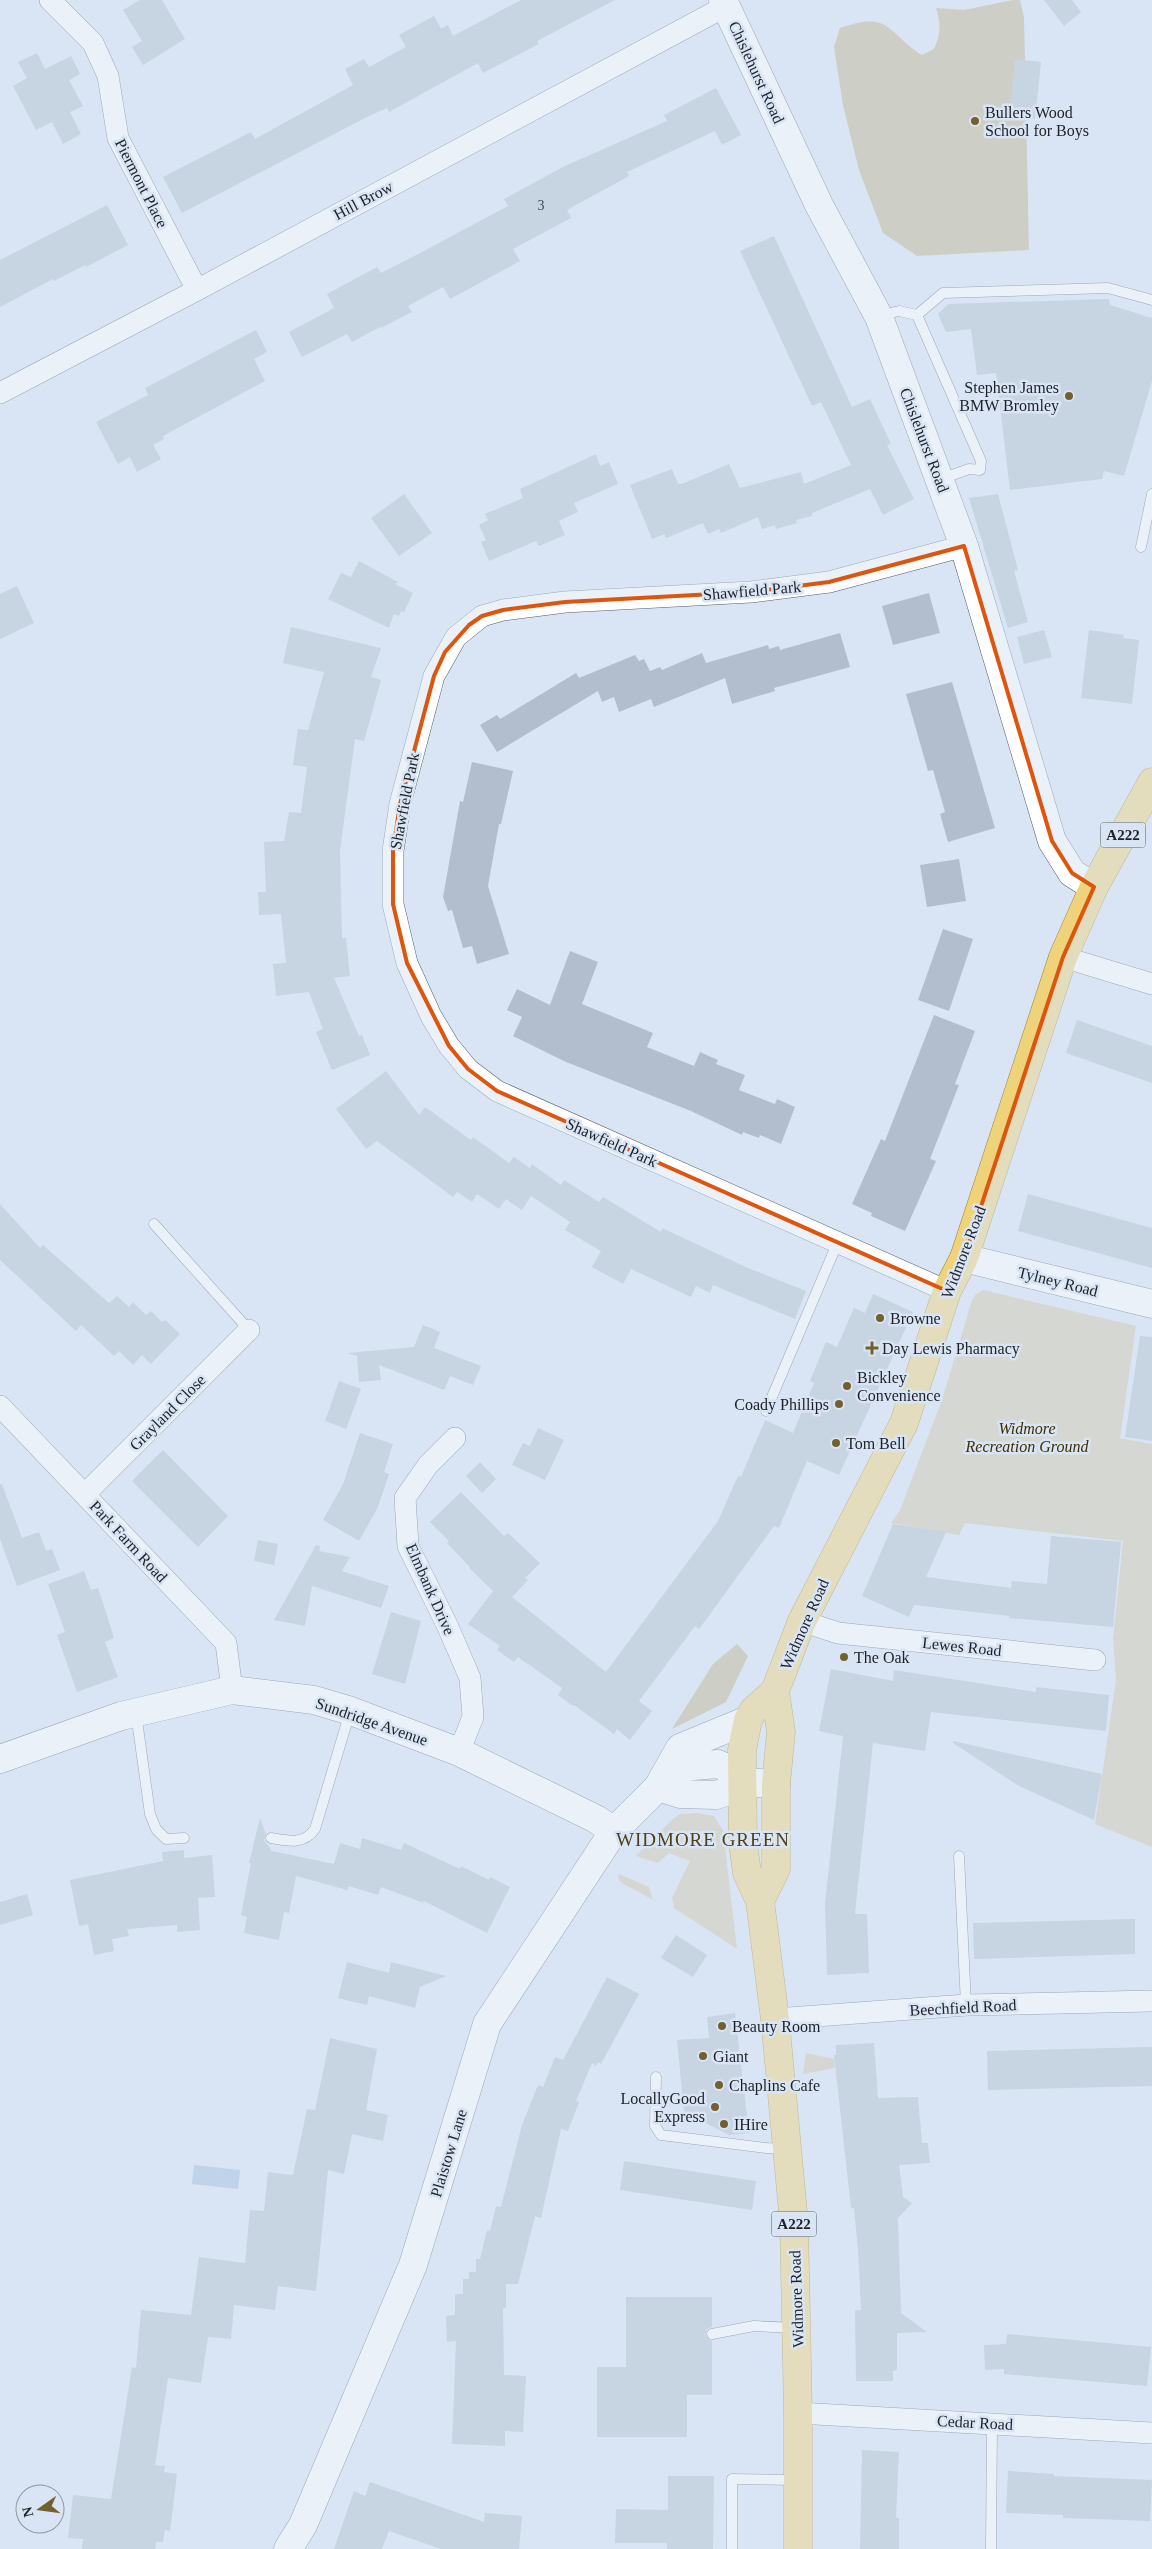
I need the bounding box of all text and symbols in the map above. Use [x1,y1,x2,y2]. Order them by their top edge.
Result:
street label: Chislehurst Road [725,18,788,126]
place label: Bullers Wood School for Boys [985,104,1089,140]
marker: Bullers Wood School for Boys [969,115,981,127]
street label: Piermont Place [112,136,171,230]
street label: Hill Brow [331,178,396,223]
house number: 3 [538,198,545,213]
place label: Stephen James BMW Bromley [959,379,1059,415]
street label: Chislehurst Road [897,385,952,495]
marker: Stephen James BMW Bromley [1063,390,1075,402]
street label: Shawfield Park [702,578,802,603]
street label: Shawfield Park [387,751,422,851]
road number: A222 [1100,822,1146,848]
street label: Shawfield Park [563,1115,660,1170]
street label: Widmore Road [938,1204,989,1301]
street label: Tylney Road [1016,1263,1100,1301]
place label: Browne [890,1310,941,1327]
marker: Browne [874,1312,886,1324]
place label: Day Lewis Pharmacy [882,1340,1020,1358]
marker: Day Lewis Pharmacy [866,1342,878,1354]
place label: Bickley Convenience [857,1369,941,1404]
street label: Grayland Close [126,1371,209,1454]
marker: Bickley Convenience [841,1380,853,1392]
place label: Coady Phillips [734,1396,829,1414]
marker: Coady Phillips [833,1398,845,1410]
park label: Widmore Recreation Ground [965,1420,1089,1455]
place label: Tom Bell [846,1435,906,1452]
marker: Tom Bell [830,1437,842,1449]
street label: Park Farm Road [87,1497,171,1585]
street label: Elmbank Drive [403,1541,458,1638]
street label: Widmore Road [777,1576,832,1672]
street label: Lewes Road [922,1634,1002,1659]
place label: The Oak [854,1649,910,1666]
marker: The Oak [838,1651,850,1663]
street label: Sundridge Avenue [313,1694,430,1750]
district label: WIDMORE GREEN [616,1829,790,1850]
street label: Beechfield Road [909,1996,1017,2019]
place label: Beauty Room [732,2018,821,2036]
marker: Beauty Room [716,2020,728,2032]
place label: Giant [713,2048,749,2065]
marker: Giant [697,2050,709,2062]
place label: Chaplins Cafe [729,2077,820,2095]
marker: Chaplins Cafe [713,2079,725,2091]
place label: LocallyGood Express [621,2090,705,2126]
marker: LocallyGood Express [709,2101,721,2113]
street label: Plaistow Lane [427,2107,470,2199]
place label: IHire [734,2116,768,2133]
marker: IHire [718,2118,730,2130]
road number: A222 [772,2212,816,2236]
street label: Widmore Road [786,2250,807,2348]
street label: Cedar Road [937,2412,1013,2433]
north arrow [15,2484,65,2534]
text: N [19,2505,36,2519]

